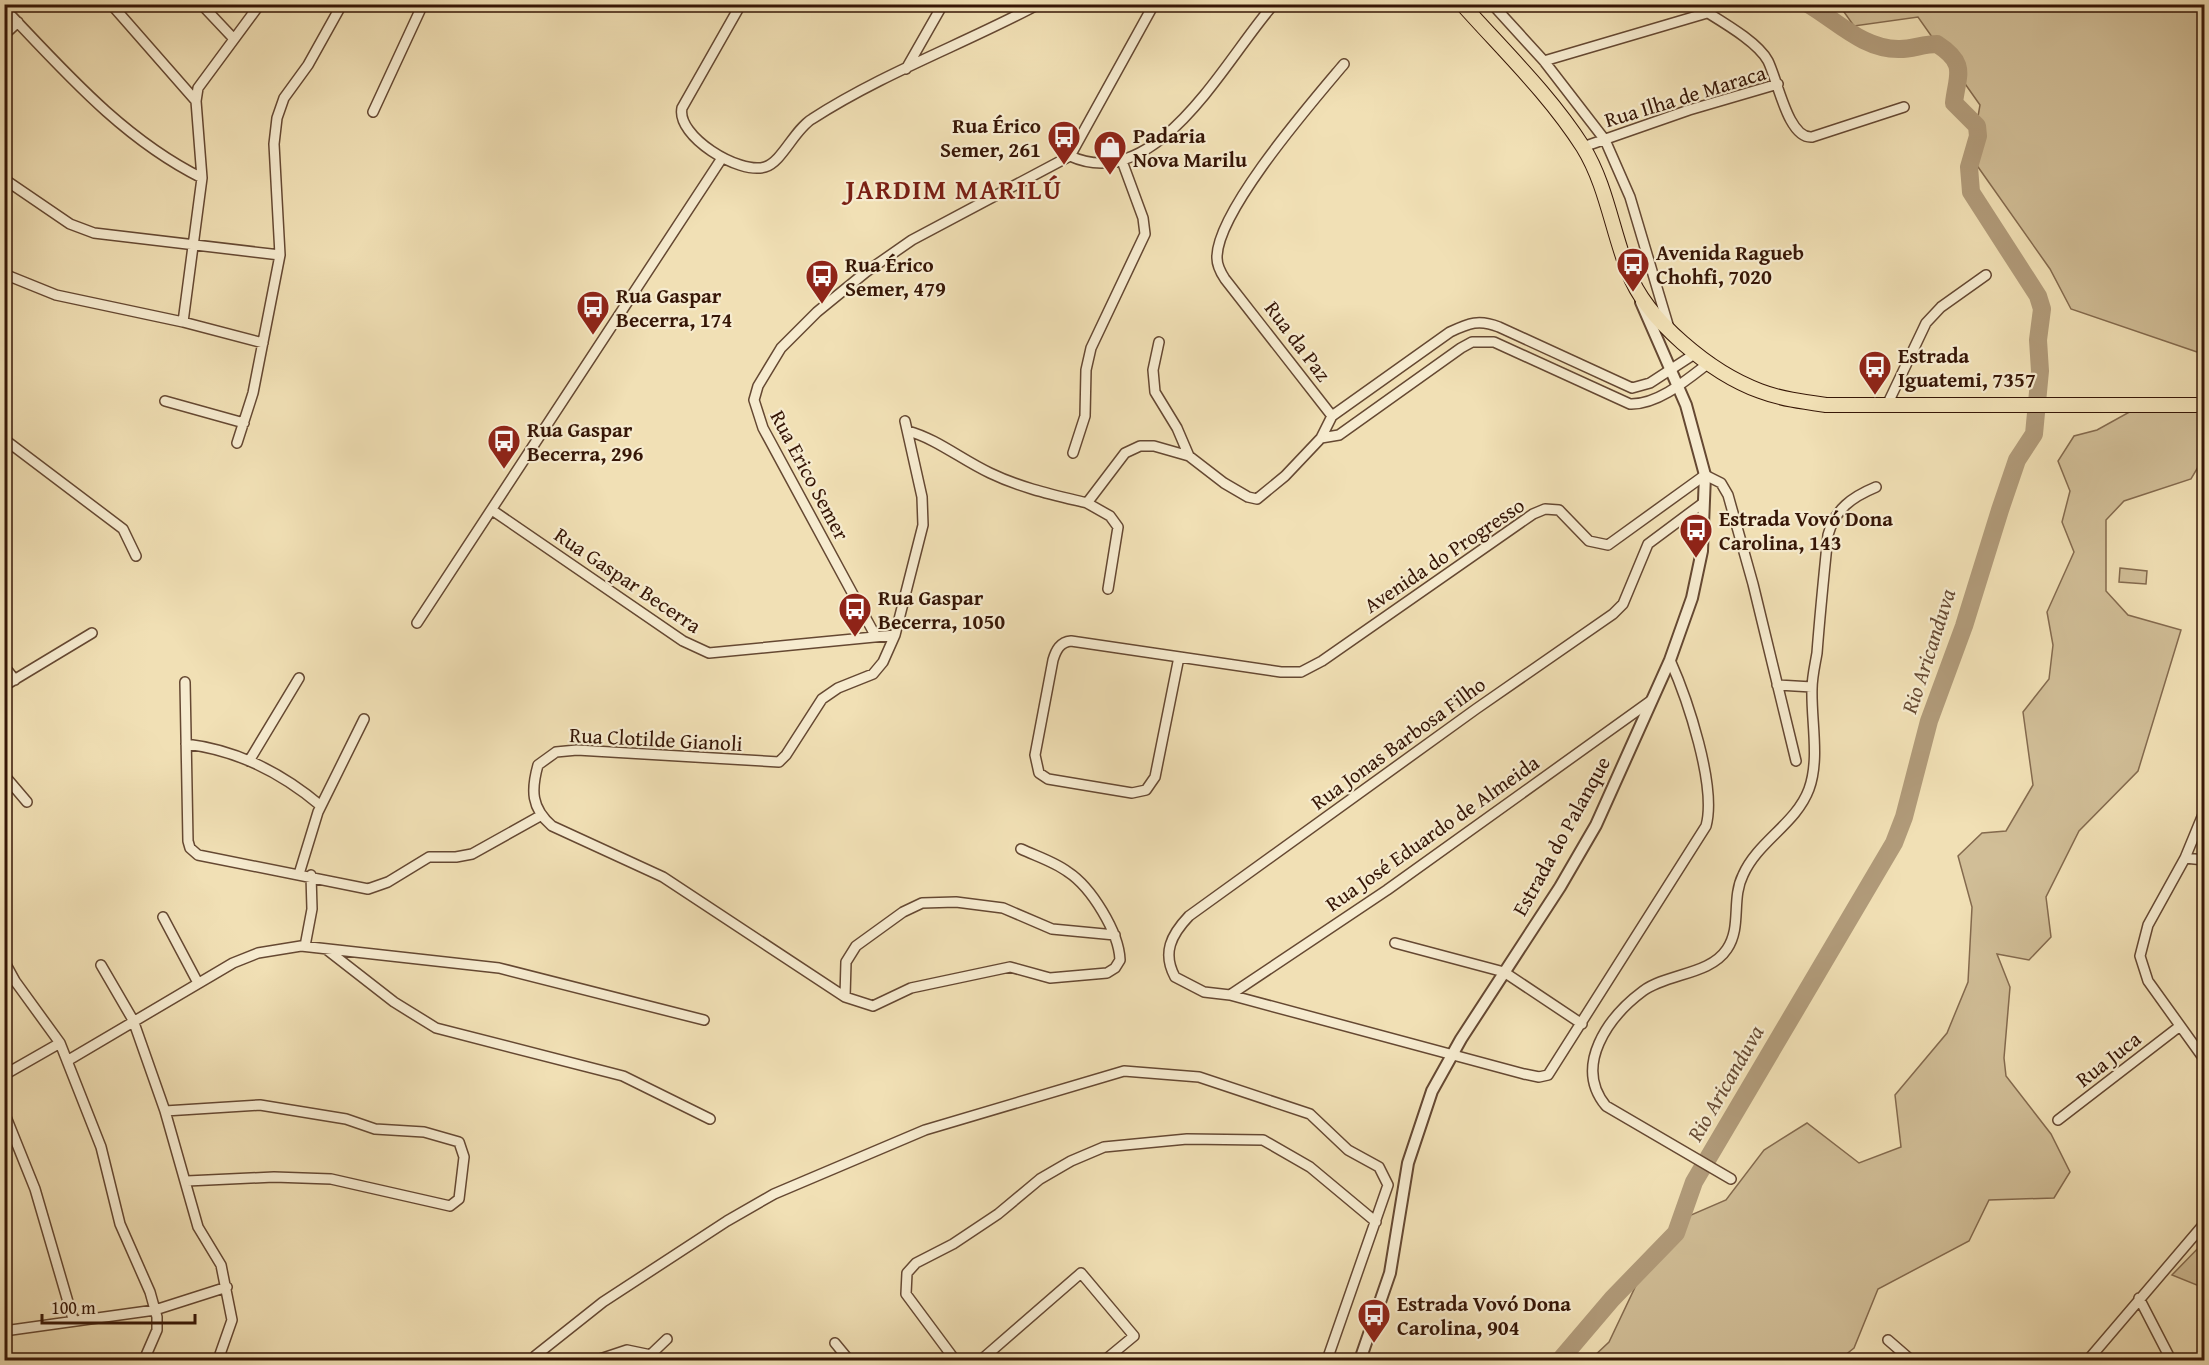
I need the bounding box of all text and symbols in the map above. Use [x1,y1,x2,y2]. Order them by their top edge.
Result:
street label: Rua Ilha de Maraca [1601,57,1770,135]
place label: Rua Érico Semer, 261 [940,110,1041,165]
bus stop icon: Rua Érico Semer, 261 [1046,119,1082,166]
place label: Padaria Nova Marilu [1133,120,1247,175]
shop icon: Padaria Nova Marilu [1092,129,1128,176]
district label: JARDIM MARILÚ [841,169,1063,209]
place label: Avenida Ragueb Chohfi, 7020 [1656,237,1804,292]
bus stop icon: Avenida Ragueb Chohfi, 7020 [1615,246,1651,293]
place label: Rua Érico Semer, 479 [845,249,946,304]
bus stop icon: Rua Érico Semer, 479 [804,258,840,305]
place label: Rua Gaspar Becerra, 174 [616,280,732,335]
bus stop icon: Rua Gaspar Becerra, 174 [575,289,611,336]
street label: Rua da Paz [1257,294,1339,388]
place label: Estrada Iguatemi, 7357 [1898,340,2036,395]
bus stop icon: Estrada Iguatemi, 7357 [1857,349,1893,396]
street label: Rua Erico Semer [763,404,858,546]
place label: Rua Gaspar Becerra, 296 [527,414,643,469]
bus stop icon: Rua Gaspar Becerra, 296 [486,423,522,470]
street label: Avenida do Progresso [1357,490,1531,620]
place label: Estrada Vovó Dona Carolina, 143 [1719,503,1893,558]
bus stop icon: Estrada Vovó Dona Carolina, 143 [1678,512,1714,559]
street label: Rua Gaspar Becerra [548,519,708,641]
place label: Rua Gaspar Becerra, 1050 [878,582,1005,637]
water label: Rio Aricanduva [1892,584,1963,718]
bus stop icon: Rua Gaspar Becerra, 1050 [837,591,873,638]
street label: Rua Jonas Barbosa Filho [1304,669,1492,817]
street label: Rua Clotilde Gianoli [569,719,743,759]
street label: Rua José Eduardo de Almeida [1319,747,1545,919]
street label: Estrada do Palanque [1504,750,1618,921]
water label: Rio Aricanduva [1678,1019,1771,1148]
street label: Rua Juca [2069,1024,2147,1094]
scale bar [42,1287,195,1325]
place label: Estrada Vovó Dona Carolina, 904 [1397,1288,1571,1343]
text: 100 m [51,1294,96,1321]
bus stop icon: Estrada Vovó Dona Carolina, 904 [1356,1297,1392,1344]

